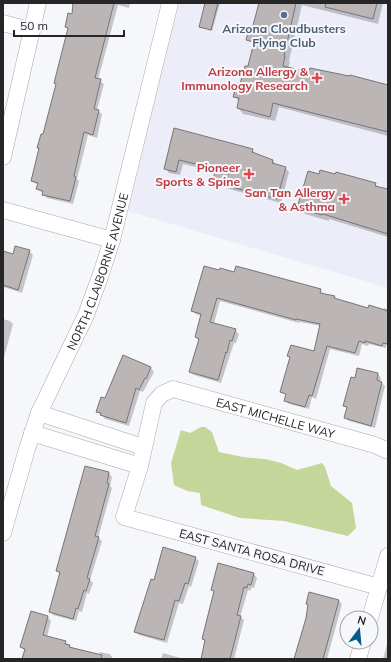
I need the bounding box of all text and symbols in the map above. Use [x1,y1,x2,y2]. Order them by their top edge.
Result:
marker: Arizona Cloudbusters Flying Club [279,10,289,20]
scale bar [14,12,124,38]
text: 50 m [20,18,48,33]
place label: Arizona Cloudbusters Flying Club [222,21,346,50]
place label: Arizona Allergy & Immunology Research [181,64,309,93]
marker: Arizona Allergy & Immunology Research [311,72,323,84]
place label: Pioneer Sports & Spine [155,160,240,189]
marker: Pioneer Sports & Spine [243,168,255,180]
place label: San Tan Allergy & Asthma [244,185,335,214]
street label: NORTH CLAIBORNE AVENUE [63,191,131,352]
marker: San Tan Allergy & Asthma [338,193,350,205]
street label: EAST MICHELLE WAY [215,394,337,441]
street label: EAST SANTA ROSA DRIVE [178,525,326,579]
north arrow [339,610,379,650]
text: N [356,613,368,628]

